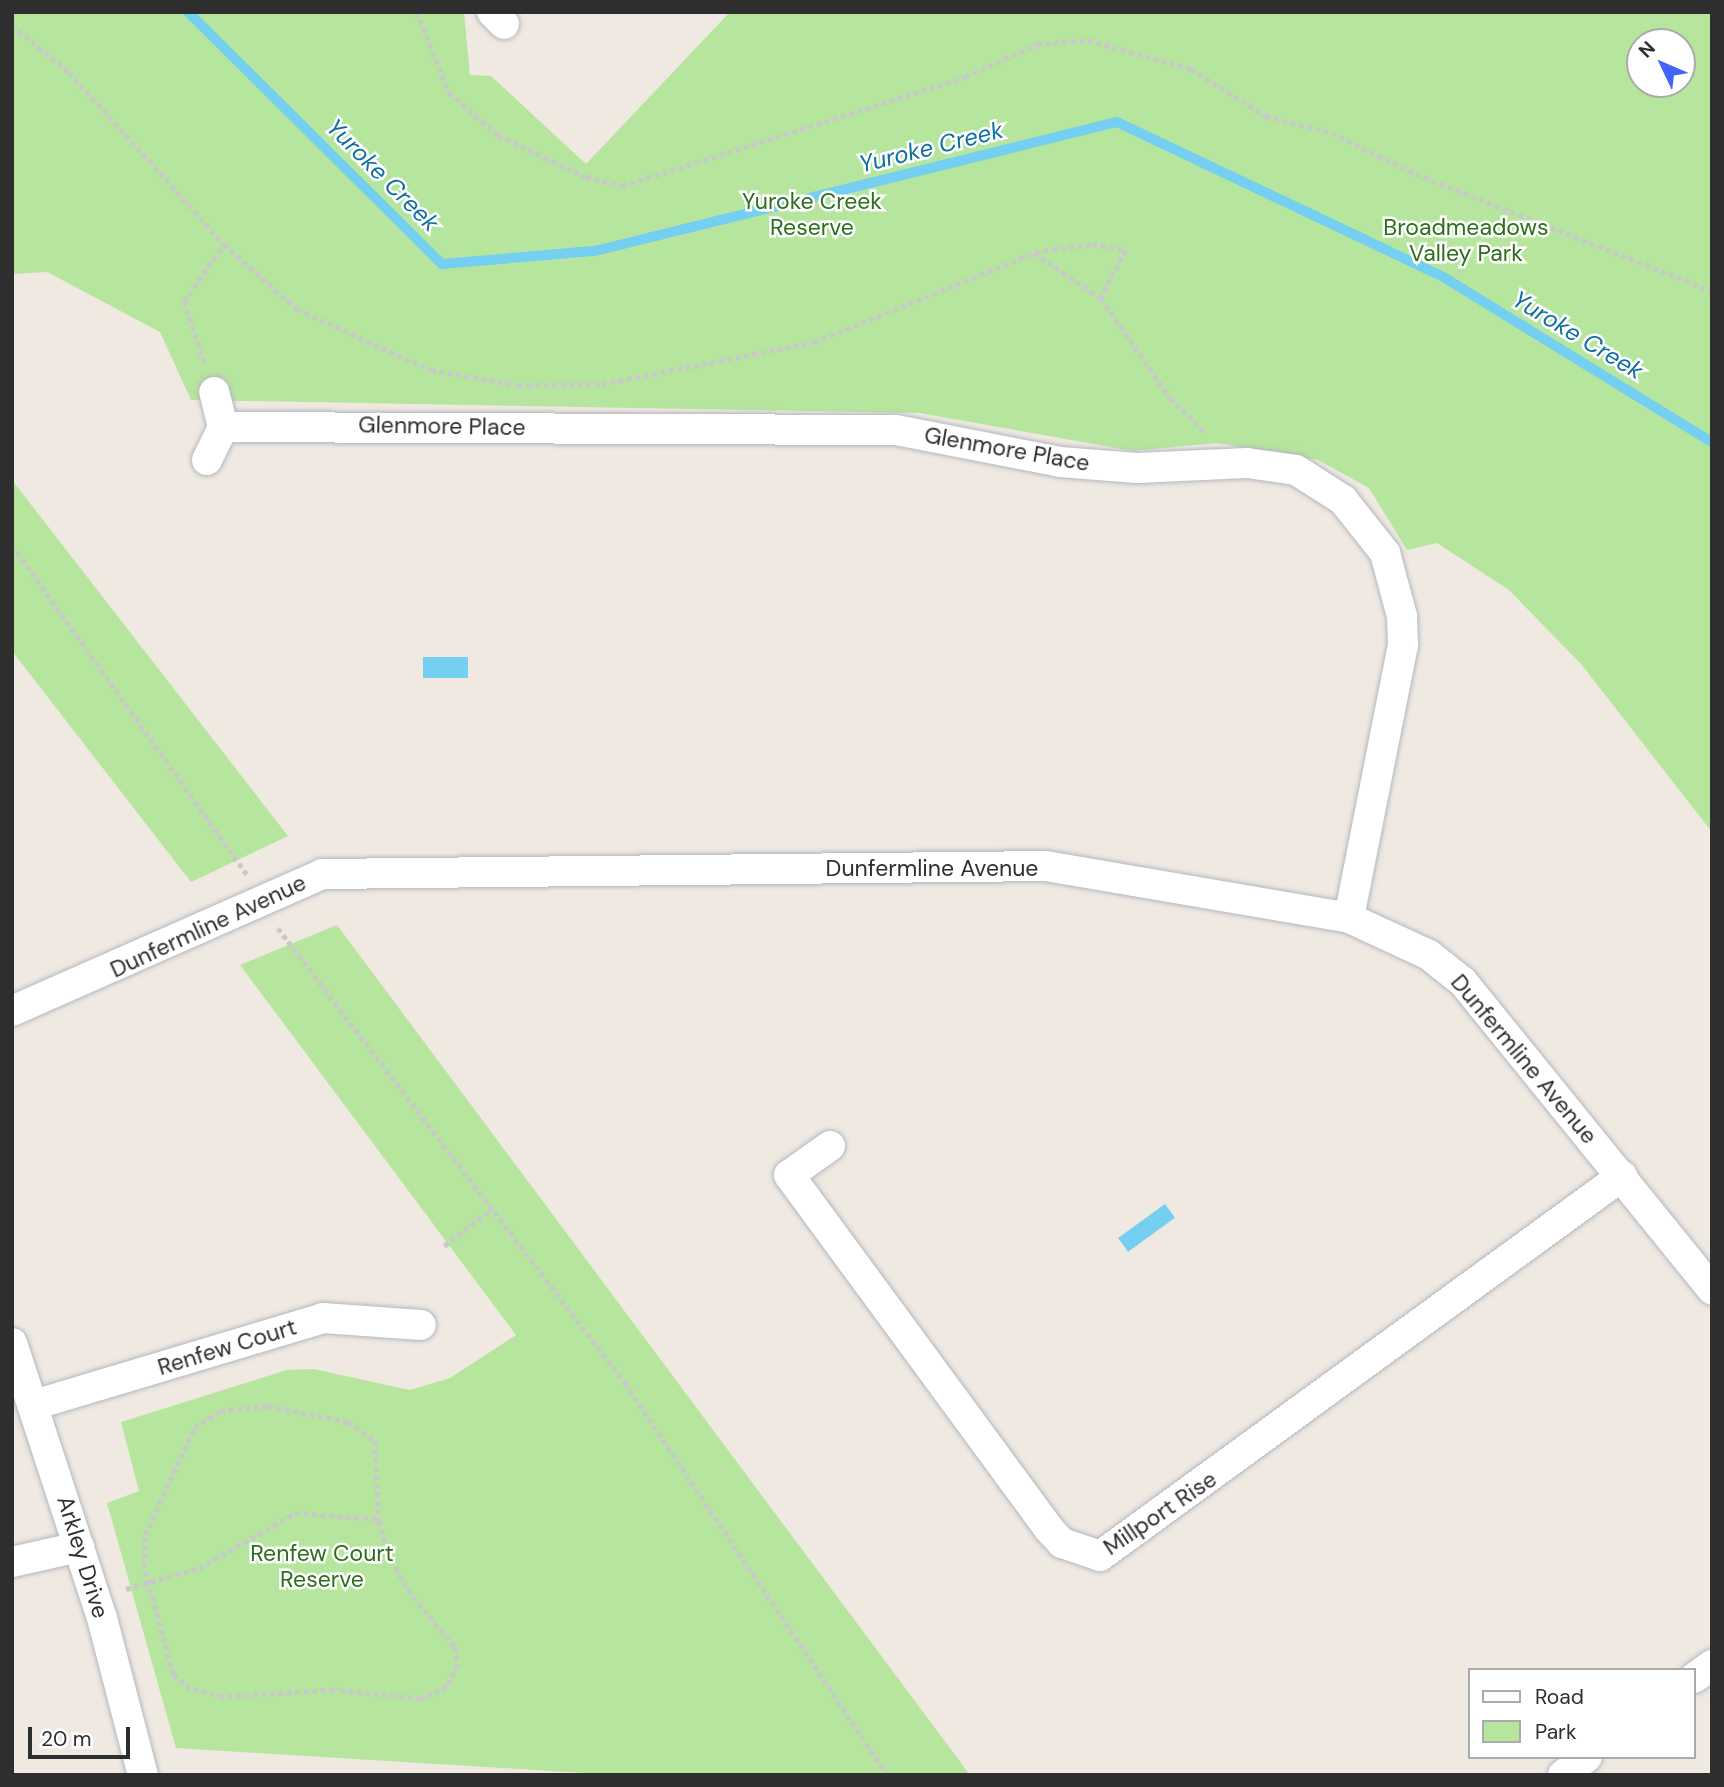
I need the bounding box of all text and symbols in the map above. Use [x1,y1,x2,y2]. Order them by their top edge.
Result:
north arrow [1626,28,1696,98]
text: N [1633,36,1661,63]
water label: Yuroke Creek [321,113,445,237]
water label: Yuroke Creek [856,115,1006,179]
park label: Yuroke Creek Reserve [742,187,882,241]
park label: Broadmeadows Valley Park [1383,213,1549,267]
water label: Yuroke Creek [1507,285,1649,385]
street label: Glenmore Place [358,411,526,441]
street label: Glenmore Place [922,421,1092,477]
street label: Dunfermline Avenue [826,854,1038,882]
street label: Dunfermline Avenue [106,869,310,983]
street label: Dunfermline Avenue [1445,969,1603,1149]
street label: Renfew Court [154,1313,300,1381]
street label: Millport Rise [1098,1465,1222,1561]
street label: Arkley Drive [51,1492,115,1622]
park label: Renfew Court Reserve [250,1539,394,1593]
legend [1468,1668,1696,1759]
text: Road [1535,1683,1584,1711]
scale bar [32,1714,133,1758]
text: Park [1535,1718,1576,1746]
text: 20 m [41,1725,92,1753]

